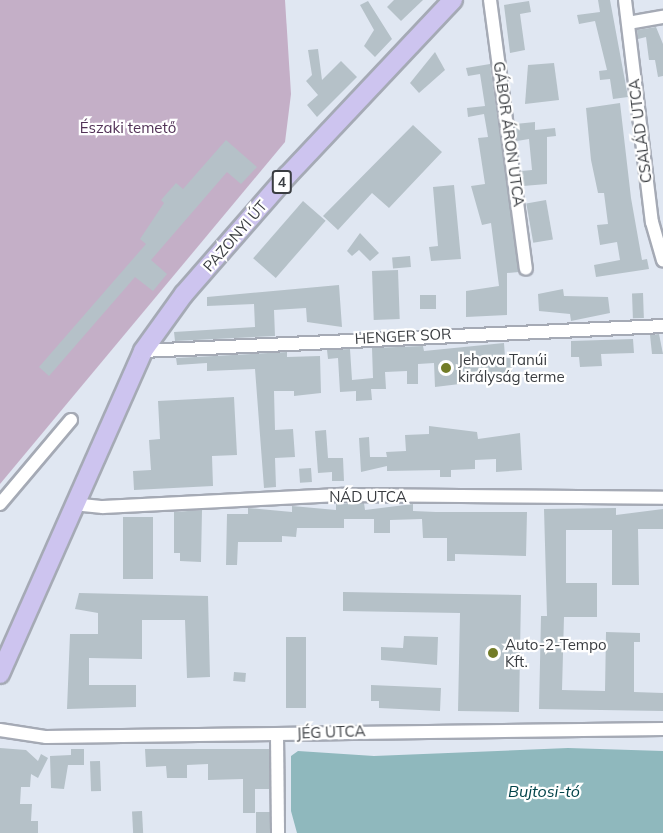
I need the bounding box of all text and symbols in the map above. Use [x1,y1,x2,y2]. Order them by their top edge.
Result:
street label: GÁBOR ÁRON UTCA [490,60,528,208]
street label: CSALÁD UTCA [625,78,655,184]
park label: Északi temető [80,119,176,137]
road number: 4 [272,171,292,193]
street label: PAZONYI ÚT [199,197,271,275]
street label: HENGER SOR [354,324,452,348]
place label: Jehova Tanúi királyság terme [458,350,565,385]
marker: Jehova Tanúi királyság terme [439,361,453,375]
street label: NÁD UTCA [329,488,407,506]
place label: Auto-2-Tempo Kft. [505,635,607,670]
marker: Auto-2-Tempo Kft. [486,646,500,660]
street label: JÉG UTCA [296,722,366,742]
water label: Bujtosi-tó [508,781,580,801]

